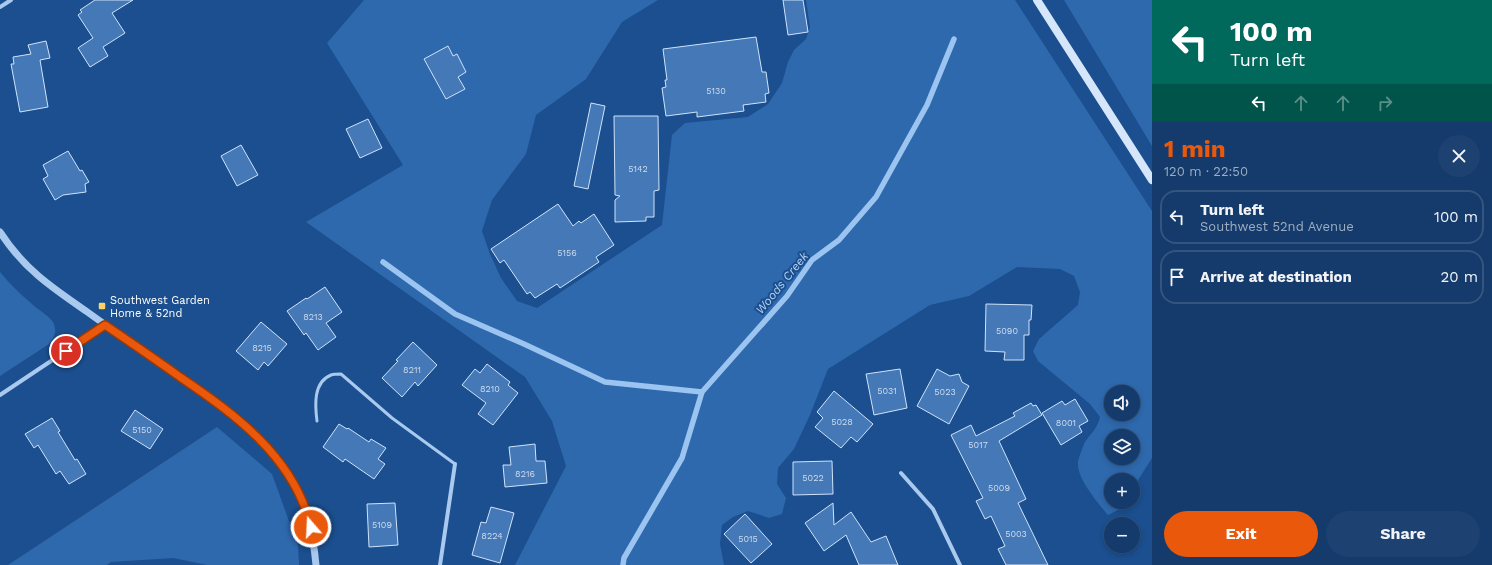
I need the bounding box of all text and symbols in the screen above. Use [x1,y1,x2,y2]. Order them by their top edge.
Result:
text: 100 m [1230,15,1313,48]
icon: left [1164,16,1216,68]
text: Turn left [1230,49,1305,70]
house number: 5130 [706,86,726,96]
icon: left [1248,92,1270,114]
icon: ahead [1290,92,1312,114]
icon: ahead [1332,92,1354,114]
icon: right [1374,92,1396,114]
text: 1 min [1164,135,1226,163]
button: close [1438,135,1480,177]
house number: 5142 [628,164,648,174]
text: 120 m · 22:50 [1164,164,1248,179]
text: Turn left [1200,201,1264,219]
icon: left [1166,206,1188,228]
text: 100 m [1434,208,1478,226]
text: Southwest 52nd Avenue [1200,219,1354,234]
house number: 5156 [557,248,577,258]
water label: Woods Creek [753,249,811,317]
icon: arrive [1166,266,1188,288]
text: Arrive at destination [1200,268,1352,286]
text: 20 m [1441,268,1478,286]
place label: Southwest Garden Home & 52nd [110,294,210,320]
marker: Southwest Garden Home & 52nd [97,301,107,311]
house number: 8213 [303,312,323,322]
house number: 5090 [996,326,1018,336]
pin [49,334,83,368]
icon: arrive [55,340,77,362]
house number: 8215 [252,343,272,353]
house number: 8211 [403,365,421,375]
house number: 8210 [480,384,500,394]
map controls [1104,385,1140,553]
button: sound [1104,385,1140,421]
house number: 5031 [877,386,897,396]
house number: 5023 [934,387,956,397]
house number: 5028 [831,417,853,427]
house number: 8001 [1056,418,1076,428]
house number: 5150 [132,425,152,435]
button: layers [1104,429,1140,465]
house number: 5017 [968,440,988,450]
house number: 8216 [515,469,535,479]
house number: 5022 [802,473,824,483]
button: + [1104,473,1140,509]
house number: 5009 [988,483,1010,493]
position arrow [290,506,332,548]
button: Exit [1164,511,1318,557]
button: Share [1326,511,1480,557]
button: − [1104,517,1140,553]
house number: 5109 [372,520,392,530]
house number: 5003 [1005,529,1027,539]
house number: 8224 [481,531,503,541]
house number: 5015 [738,534,758,544]

